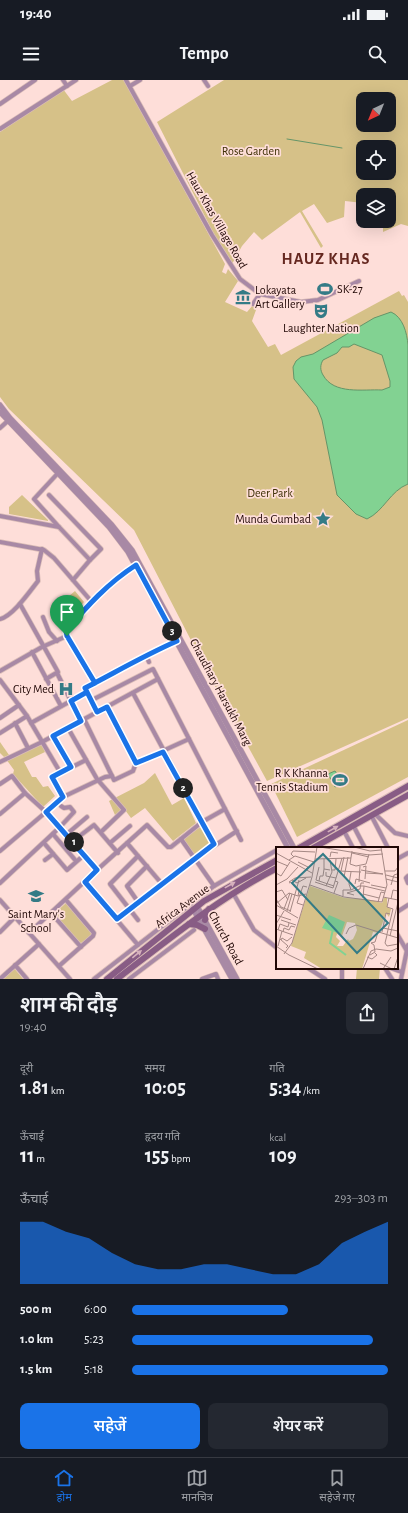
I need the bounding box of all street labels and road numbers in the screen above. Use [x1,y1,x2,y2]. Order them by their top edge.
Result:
street label: Hauz Khas Village Road [184,169,250,271]
street label: Chaudhary Harsukh Marg [187,637,254,748]
street label: Africa Avenue [153,882,211,930]
street label: Church Road [206,909,246,967]

